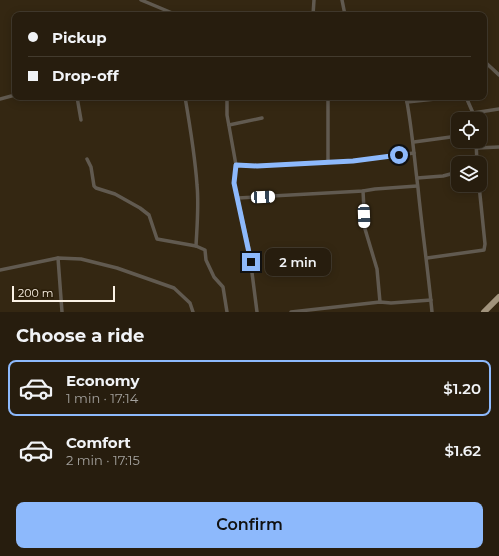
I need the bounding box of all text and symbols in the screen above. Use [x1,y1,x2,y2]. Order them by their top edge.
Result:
text: Pickup [52,28,107,47]
text: Drop-off [52,66,119,85]
map controls [451,112,487,192]
button: locate [451,112,487,148]
route start [390,146,408,164]
button: layers [451,156,487,192]
car [251,190,275,204]
car [358,204,370,228]
callout: 2 min [265,248,331,276]
route end [242,253,260,271]
text: 2 min [279,254,317,270]
scale bar [12,284,115,303]
text: 200 m [18,286,53,300]
text: Choose a ride [16,325,144,347]
icon: car [18,370,54,406]
text: Economy [66,371,139,390]
text: $1.20 [443,379,481,398]
text: 1 min · 17:14 [66,390,138,406]
icon: car [18,432,54,468]
text: Comfort [66,433,131,452]
text: $1.62 [444,441,481,460]
text: 2 min · 17:15 [66,452,140,468]
button: Confirm [16,502,483,548]

